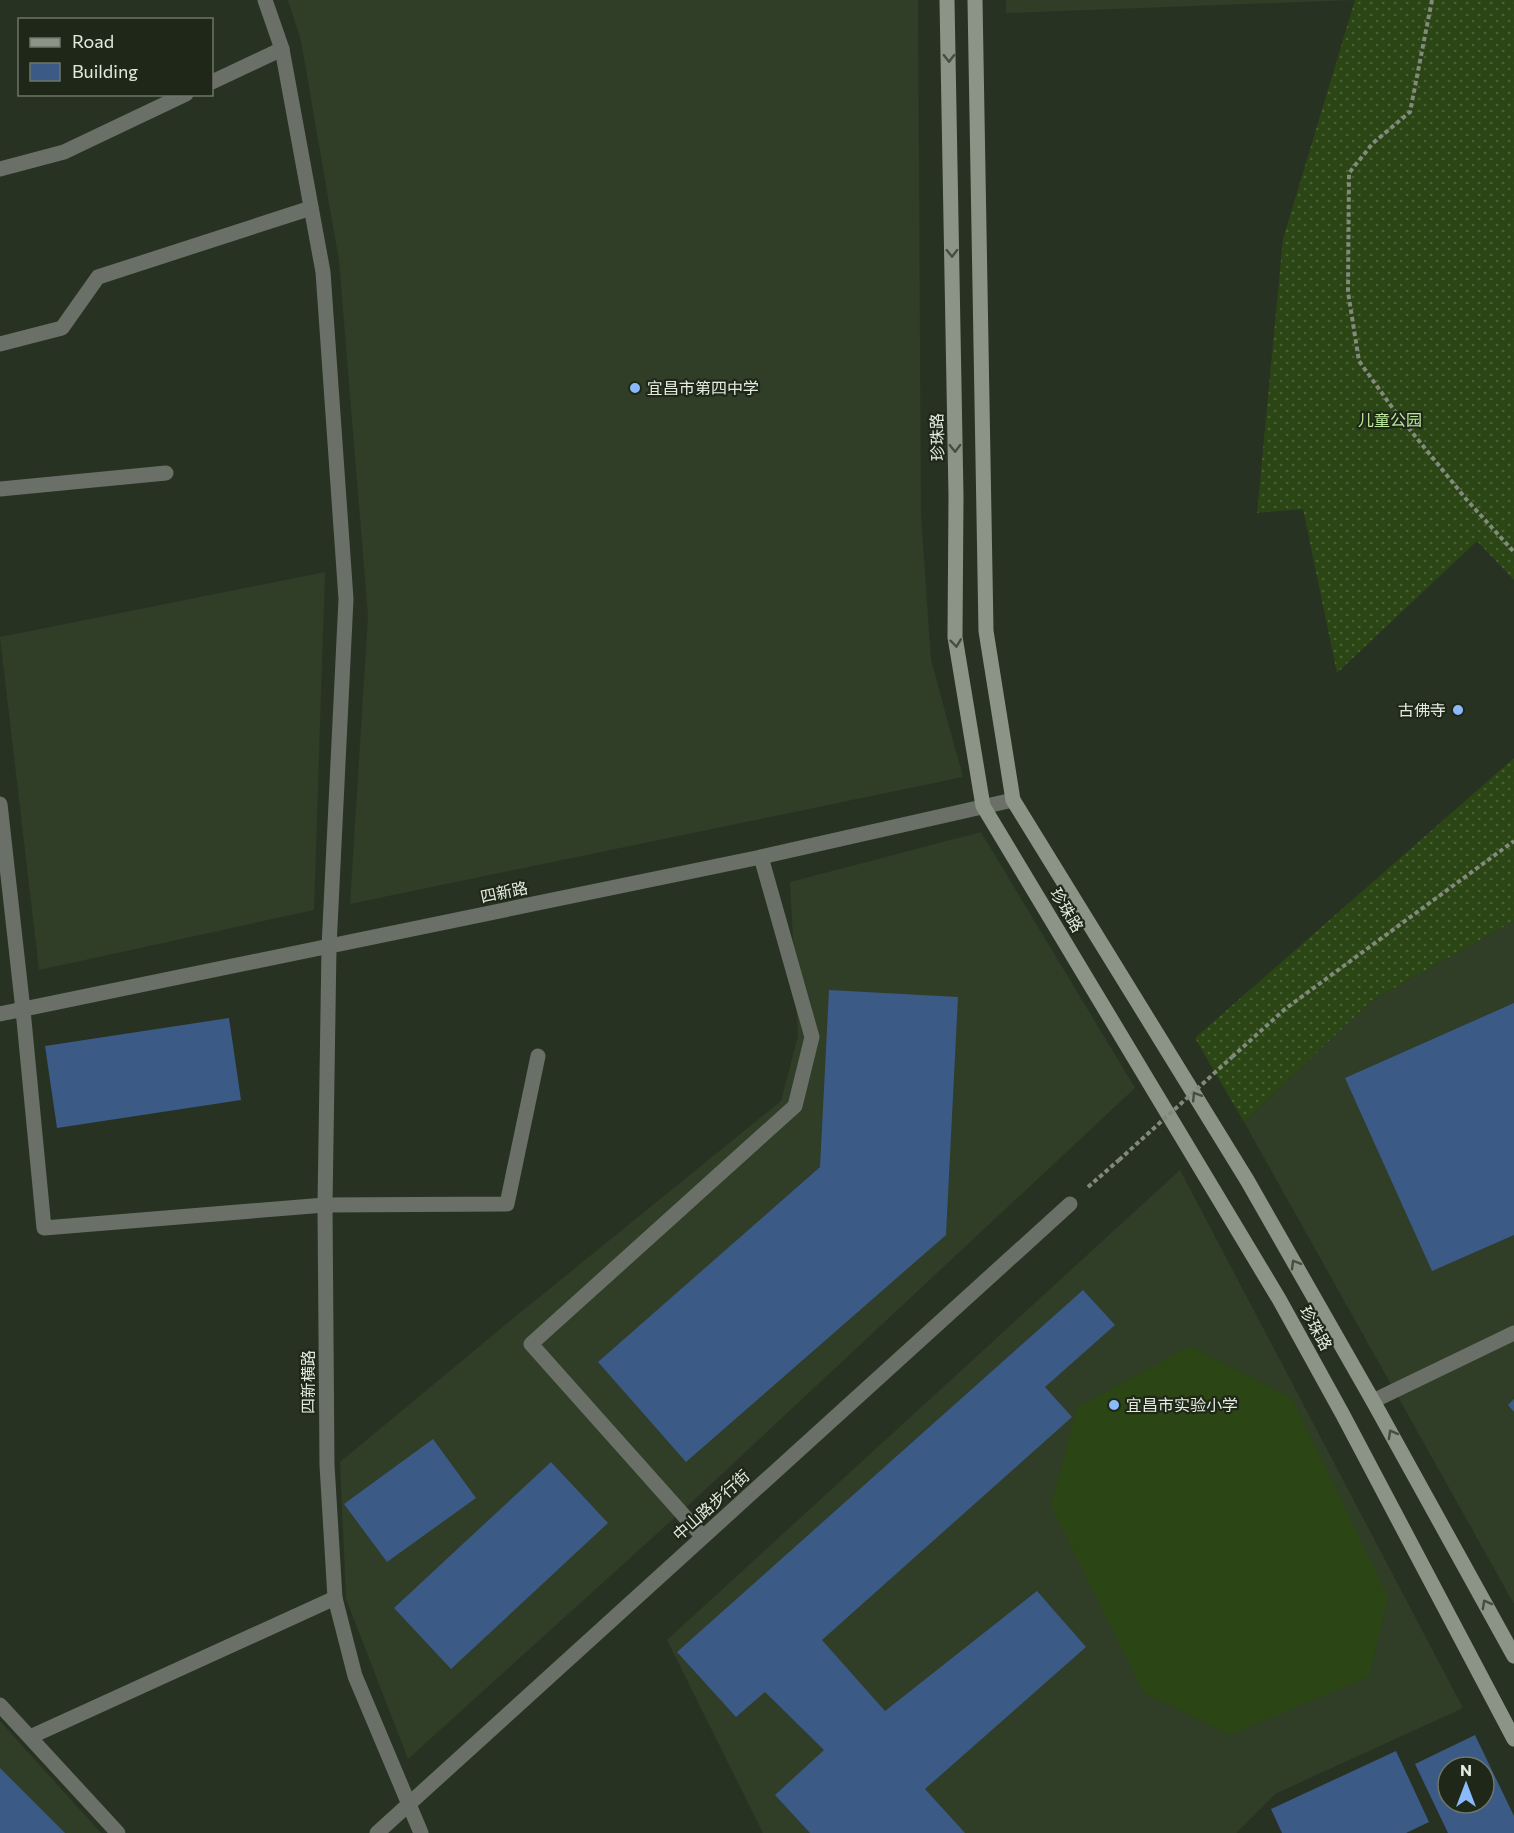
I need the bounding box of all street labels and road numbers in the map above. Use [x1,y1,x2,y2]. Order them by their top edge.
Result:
street label: 珍珠路 [927,413,946,461]
street label: 四新路 [478,877,529,906]
street label: 珍珠路 [1047,884,1088,935]
street label: 珍珠路 [1296,1302,1336,1353]
street label: 四新横路 [298,1350,317,1414]
street label: 中山路步行街 [669,1465,753,1544]

